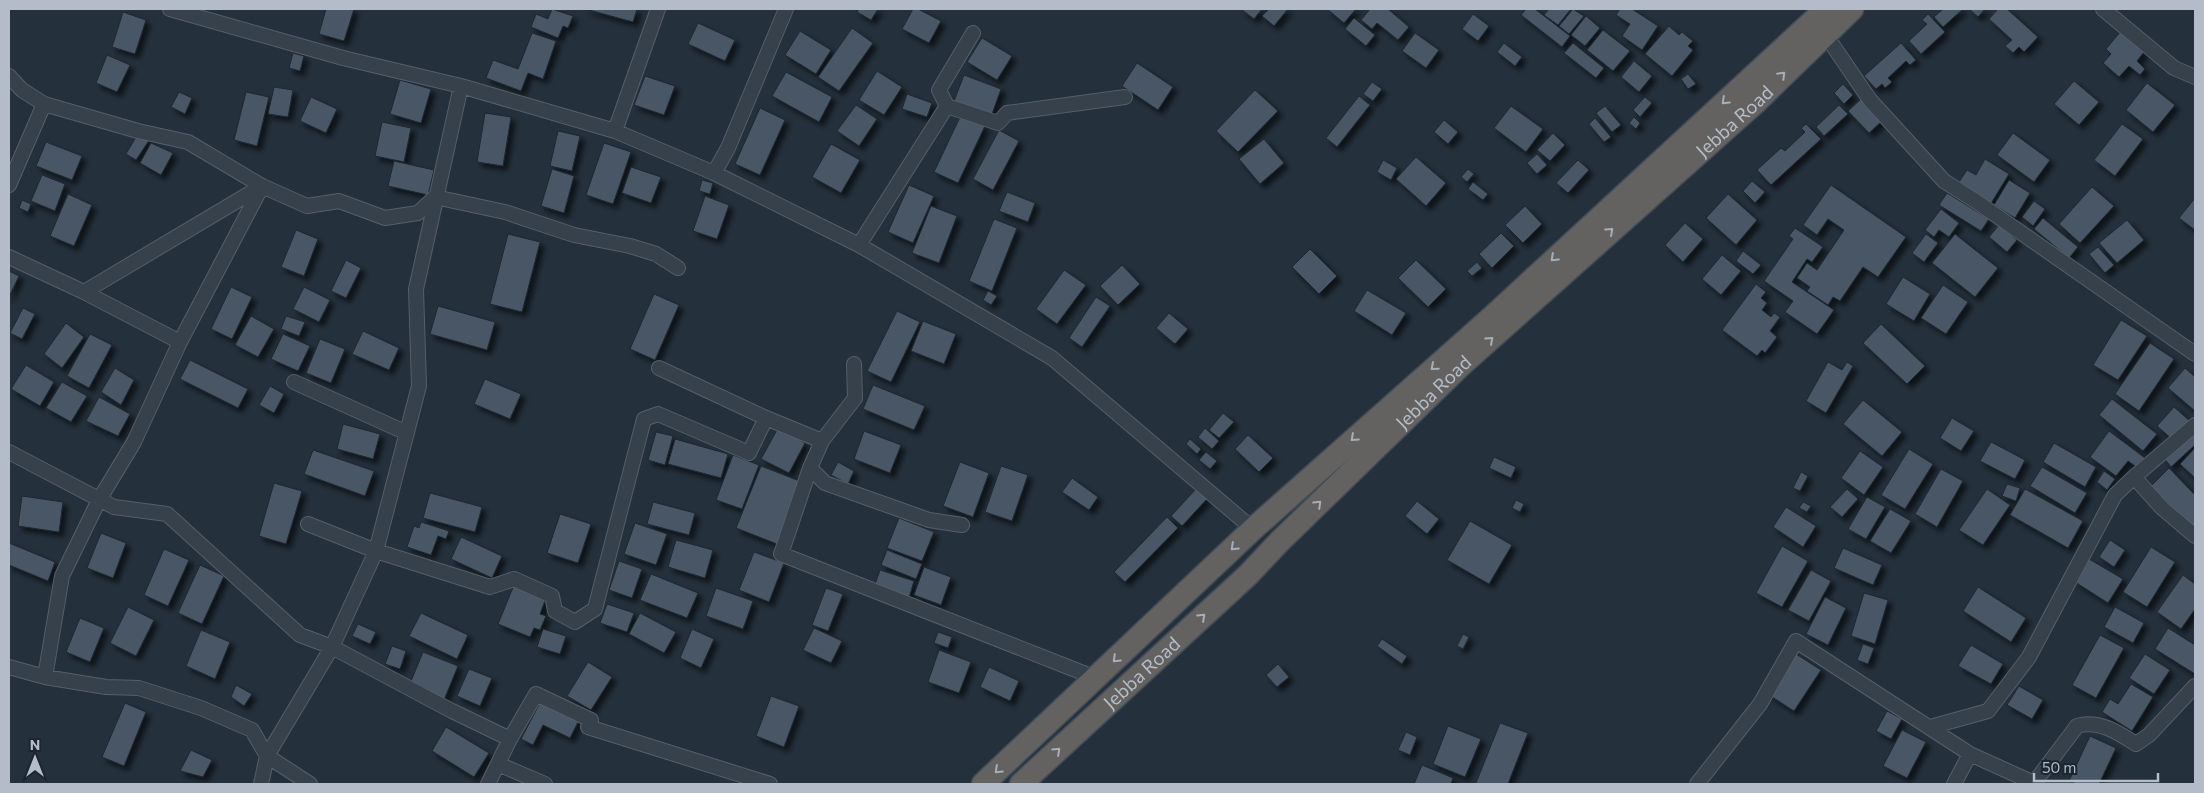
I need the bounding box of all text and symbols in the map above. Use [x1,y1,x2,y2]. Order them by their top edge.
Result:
one-way arrow [1777,72,1786,81]
street label: Jebba Road [1691,80,1777,161]
one-way arrow [1722,95,1731,104]
one-way arrow [1605,228,1614,237]
one-way arrow [1551,252,1560,261]
one-way arrow [1484,337,1493,346]
street label: Jebba Road [1390,350,1475,433]
one-way arrow [1431,362,1440,371]
one-way arrow [1351,432,1360,441]
one-way arrow [1313,501,1322,510]
one-way arrow [1230,541,1239,550]
one-way arrow [1196,614,1205,623]
street label: Jebba Road [1098,632,1184,714]
one-way arrow [1113,653,1122,662]
north arrow [10,733,60,783]
text: N [30,736,40,753]
one-way arrow [1051,748,1060,757]
scale bar [2034,750,2158,782]
text: 50 m [2042,758,2076,776]
one-way arrow [994,764,1003,773]

